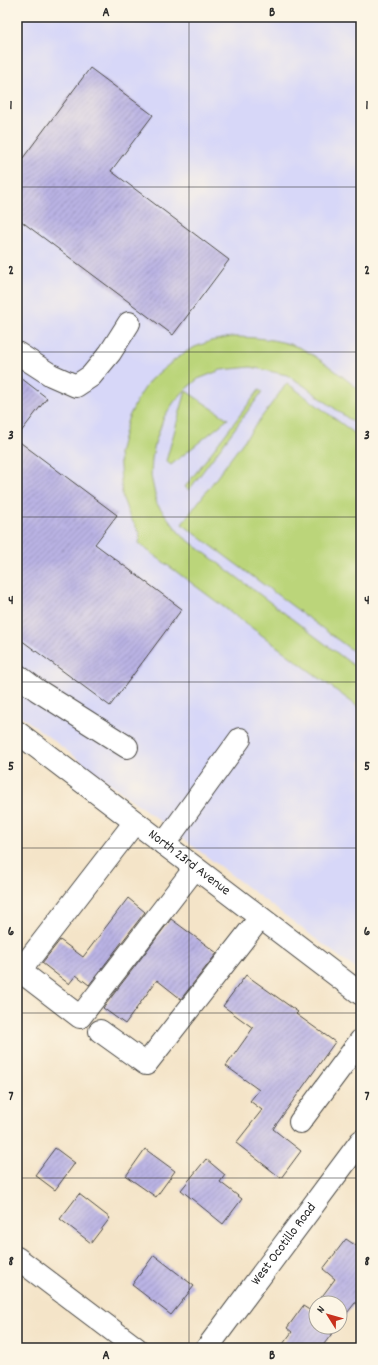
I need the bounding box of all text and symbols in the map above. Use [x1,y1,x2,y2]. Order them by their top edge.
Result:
text: A [102,4,110,23]
text: B [269,4,275,23]
text: 1 [10,97,13,116]
text: 1 [366,97,369,116]
text: 2 [8,262,14,281]
text: 2 [364,262,370,281]
text: 3 [8,427,14,446]
text: 3 [364,427,370,446]
text: 4 [8,592,14,611]
text: 4 [364,592,370,611]
text: 5 [8,758,14,777]
text: 5 [364,758,370,777]
street label: North 23rd Avenue [143,825,234,901]
text: 6 [8,923,15,942]
text: 6 [364,923,371,942]
text: 7 [9,1088,14,1107]
text: 7 [365,1088,370,1107]
street label: West Ocotillo Road [247,1199,321,1290]
text: 8 [8,1253,14,1272]
text: 8 [364,1253,370,1272]
north arrow [308,1295,348,1335]
text: N [314,1303,330,1317]
text: A [102,1347,110,1365]
text: B [269,1347,275,1365]

